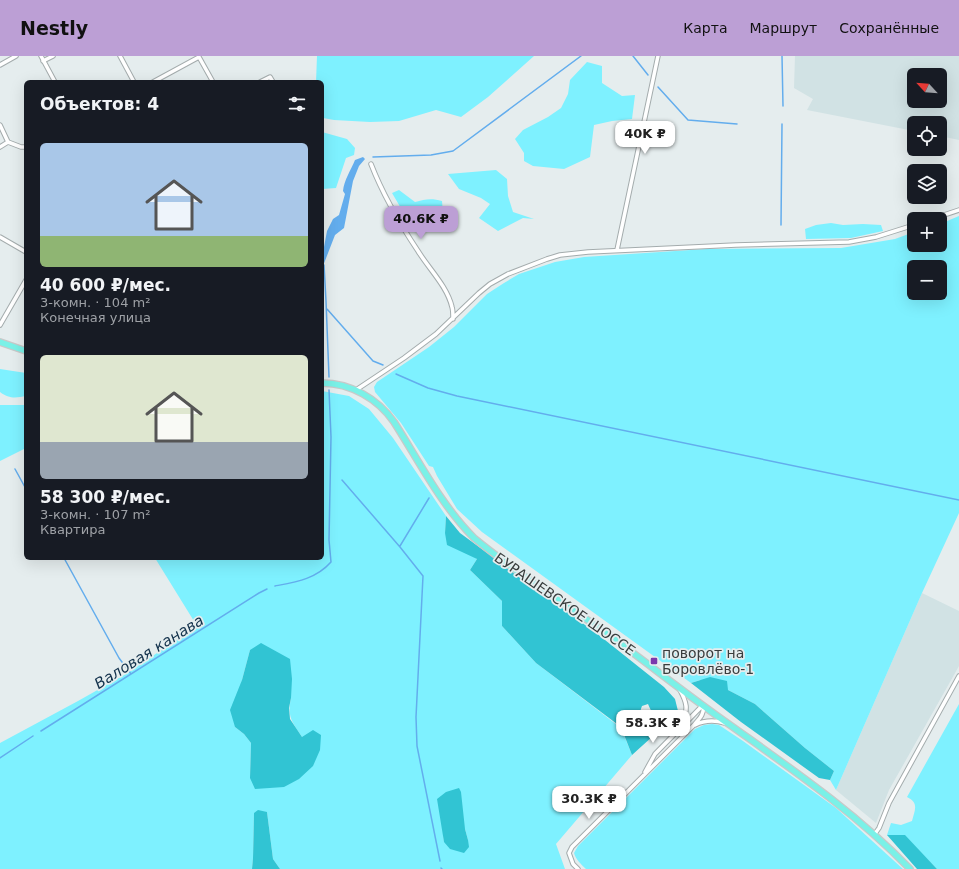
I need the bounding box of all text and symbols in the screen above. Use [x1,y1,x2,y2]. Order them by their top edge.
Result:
text: Nestly [20,17,88,39]
text: Карта [683,20,727,36]
text: Маршрут [749,20,817,36]
text: Сохранённые [839,20,939,36]
north arrow [907,68,947,108]
map controls [907,68,947,300]
icon: filters [286,93,308,115]
text: Объектов: 4 [40,94,159,114]
button: locate [907,116,947,156]
pin: 40K ₽ [617,121,673,155]
text: 40K ₽ [624,126,666,141]
button: layers [907,164,947,204]
icon: home [138,169,210,241]
pin: 40.6K ₽ [384,206,458,240]
text: 40.6K ₽ [393,211,449,226]
button: + [907,212,947,252]
button: − [907,260,947,300]
text: 40 600 ₽/мес. [40,275,171,295]
text: 3-комн. · 104 m² [40,295,150,310]
text: Конечная улица [40,310,151,325]
icon: home [138,381,210,453]
text: 58 300 ₽/мес. [40,487,171,507]
text: 3-комн. · 107 m² [40,507,150,522]
text: Квартира [40,522,105,537]
street label: БУРАШЕВСКОЕ ШОССЕ [492,549,638,659]
water label: Валовая канава [91,611,207,693]
place label: поворот на Боровлёво-1 [662,645,754,677]
marker: поворот на Боровлёво-1 [649,656,659,666]
pin: 58.3K ₽ [616,710,690,744]
text: 58.3K ₽ [625,715,681,730]
pin: 30.3K ₽ [552,786,626,820]
text: 30.3K ₽ [561,791,617,806]

